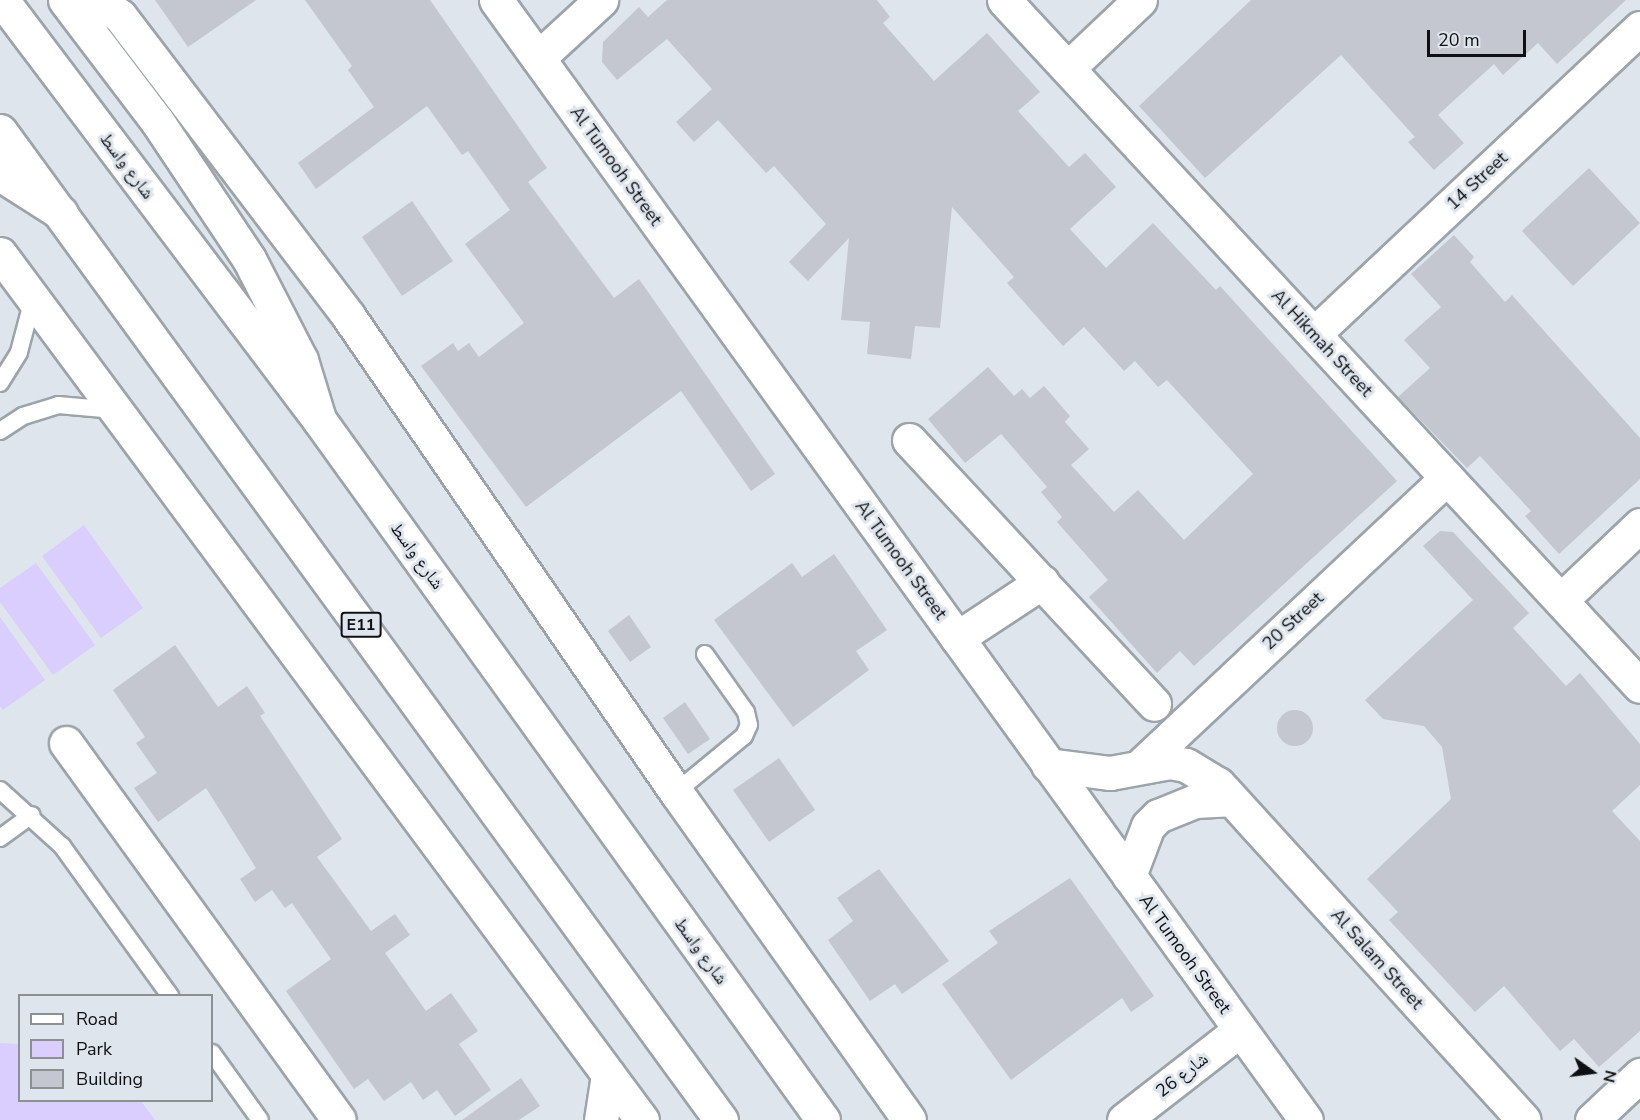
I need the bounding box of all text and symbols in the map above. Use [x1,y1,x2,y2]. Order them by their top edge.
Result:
scale bar [1430,18,1529,56]
text: 20 m [1438,28,1480,52]
street label: Al Tumooh Street [566,102,666,230]
street label: شارع واسط [95,129,159,203]
street label: 14 Street [1442,147,1512,215]
street label: Al Hikmah Street [1267,285,1377,401]
street label: Al Tumooh Street [851,496,951,624]
street label: شارع واسط [386,518,448,594]
street label: 20 Street [1258,587,1328,655]
road number: E11 [340,612,382,638]
street label: Al Tumooh Street [1135,890,1235,1018]
street label: Al Salam Street [1326,904,1428,1014]
street label: شارع واسط [670,913,732,989]
legend [18,994,213,1102]
text: Road [76,1007,118,1031]
text: Park [76,1037,112,1061]
north arrow [1562,1042,1622,1102]
street label: شارع 26 [1152,1048,1212,1102]
text: Building [76,1067,143,1091]
text: N [1597,1068,1622,1085]

